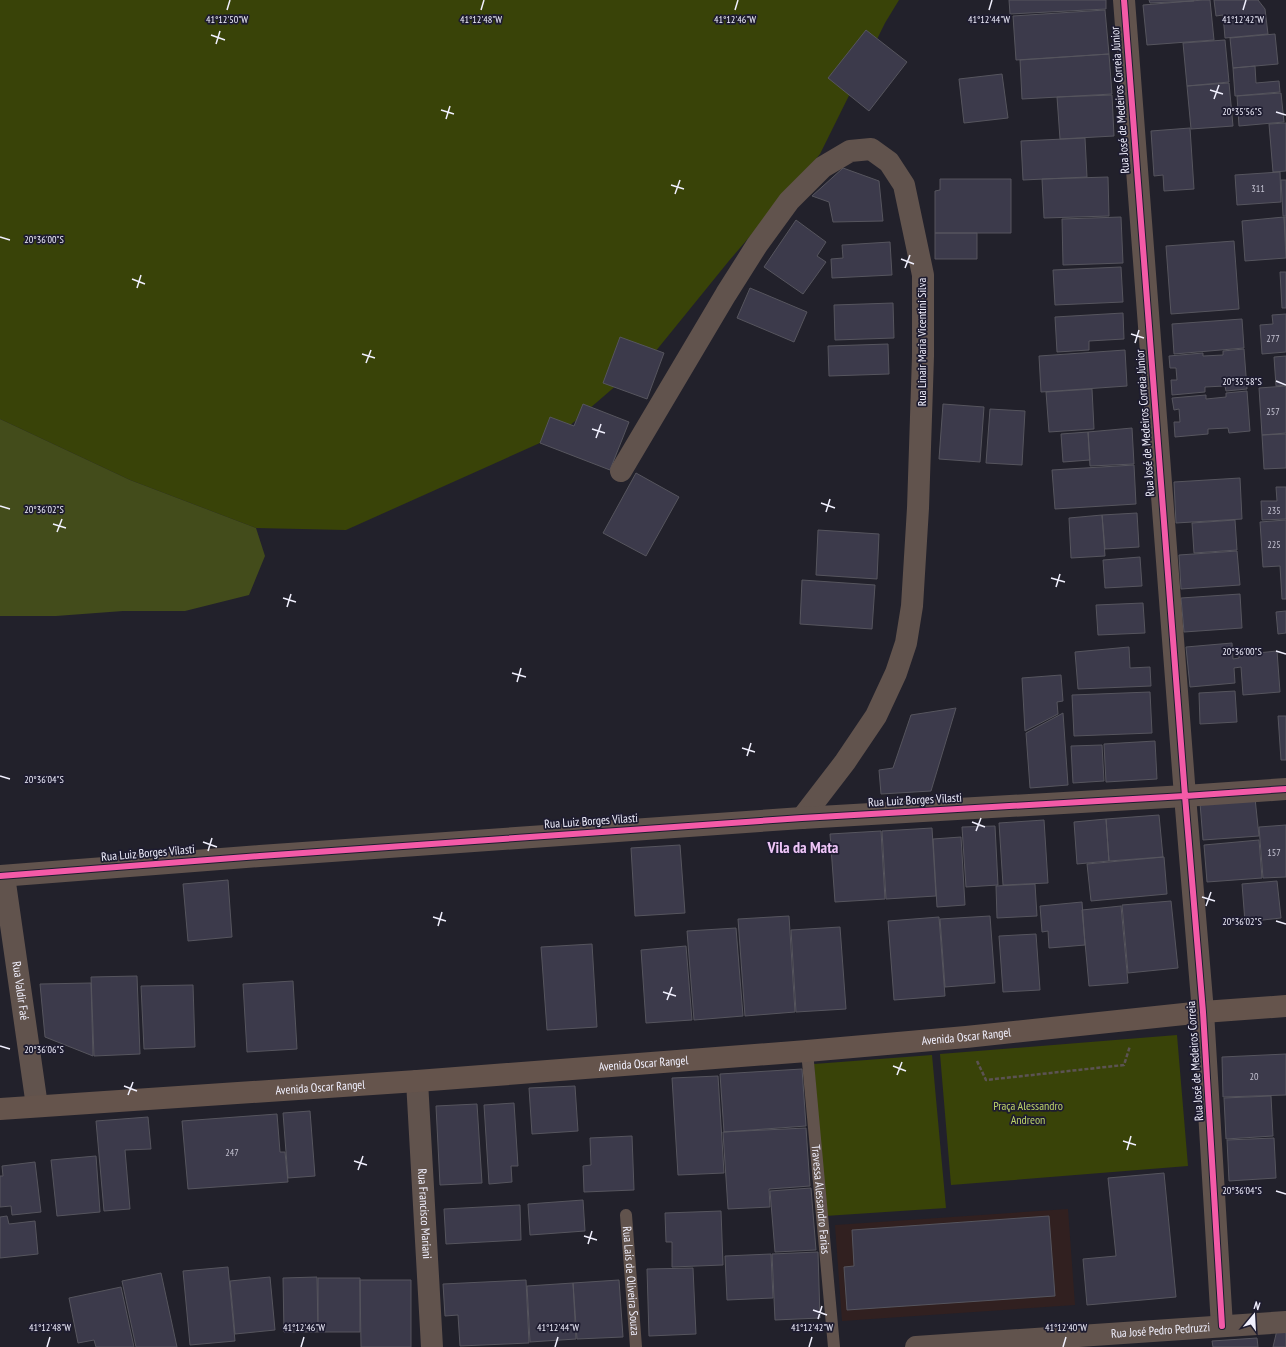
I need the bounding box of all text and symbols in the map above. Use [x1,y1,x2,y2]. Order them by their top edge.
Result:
text: 41°12'50"W [206,13,248,26]
text: 41°12'48"W [460,13,502,26]
text: 41°12'46"W [714,13,756,26]
text: 41°12'44"W [968,13,1010,26]
text: 41°12'42"W [1222,13,1264,26]
street label: Rua José de Medeiros Correia Júnior [1107,25,1132,174]
text: 20°35'56"S [1222,105,1262,118]
house number: 311 [1251,182,1265,195]
text: 20°36'00"S [24,233,64,246]
street label: Rua Linair Maria Vicentini Silva [914,278,929,406]
house number: 277 [1266,332,1280,345]
street label: Rua José de Medeiros Correia Júnior [1132,348,1157,497]
text: 20°35'58"S [1222,375,1262,388]
house number: 257 [1266,405,1280,418]
text: 20°36'02"S [24,503,64,516]
house number: 235 [1267,504,1281,517]
house number: 225 [1267,538,1281,551]
text: 20°36'00"S [1222,645,1262,658]
text: 20°36'04"S [24,773,64,786]
street label: Rua Luiz Borges Vilasti [868,790,962,809]
street label: Rua Luiz Borges Vilasti [544,810,638,831]
district label: Vila da Mata [767,837,839,857]
street label: Rua Luiz Borges Vilasti [101,841,195,864]
house number: 157 [1267,846,1281,859]
text: 20°36'02"S [1222,915,1262,928]
street label: Rua Valdir Faé [9,960,33,1021]
street label: Rua José de Medeiros Correia [1183,1000,1206,1122]
street label: Avenida Oscar Rangel [921,1024,1012,1048]
text: 20°36'06"S [24,1043,64,1056]
street label: Avenida Oscar Rangel [598,1052,689,1074]
house number: 20 [1250,1070,1259,1083]
street label: Avenida Oscar Rangel [275,1076,366,1097]
park label: Praça Alessandro Andreon [993,1098,1063,1127]
street label: Travessa Alessandro Farias [809,1144,833,1255]
house number: 247 [225,1146,239,1159]
street label: Rua Francisco Mariani [415,1168,435,1259]
text: 20°36'04"S [1222,1184,1262,1197]
street label: Rua Laís de Oliveira Souza [620,1226,643,1336]
north arrow [1234,1295,1274,1335]
text: N [1252,1298,1262,1313]
street label: Rua José Pedro Pedruzzi [1110,1319,1210,1341]
text: 41°12'48"W [29,1321,71,1334]
text: 41°12'46"W [283,1321,325,1334]
text: 41°12'44"W [537,1321,579,1334]
text: 41°12'42"W [791,1321,833,1334]
text: 41°12'40"W [1045,1321,1087,1334]

